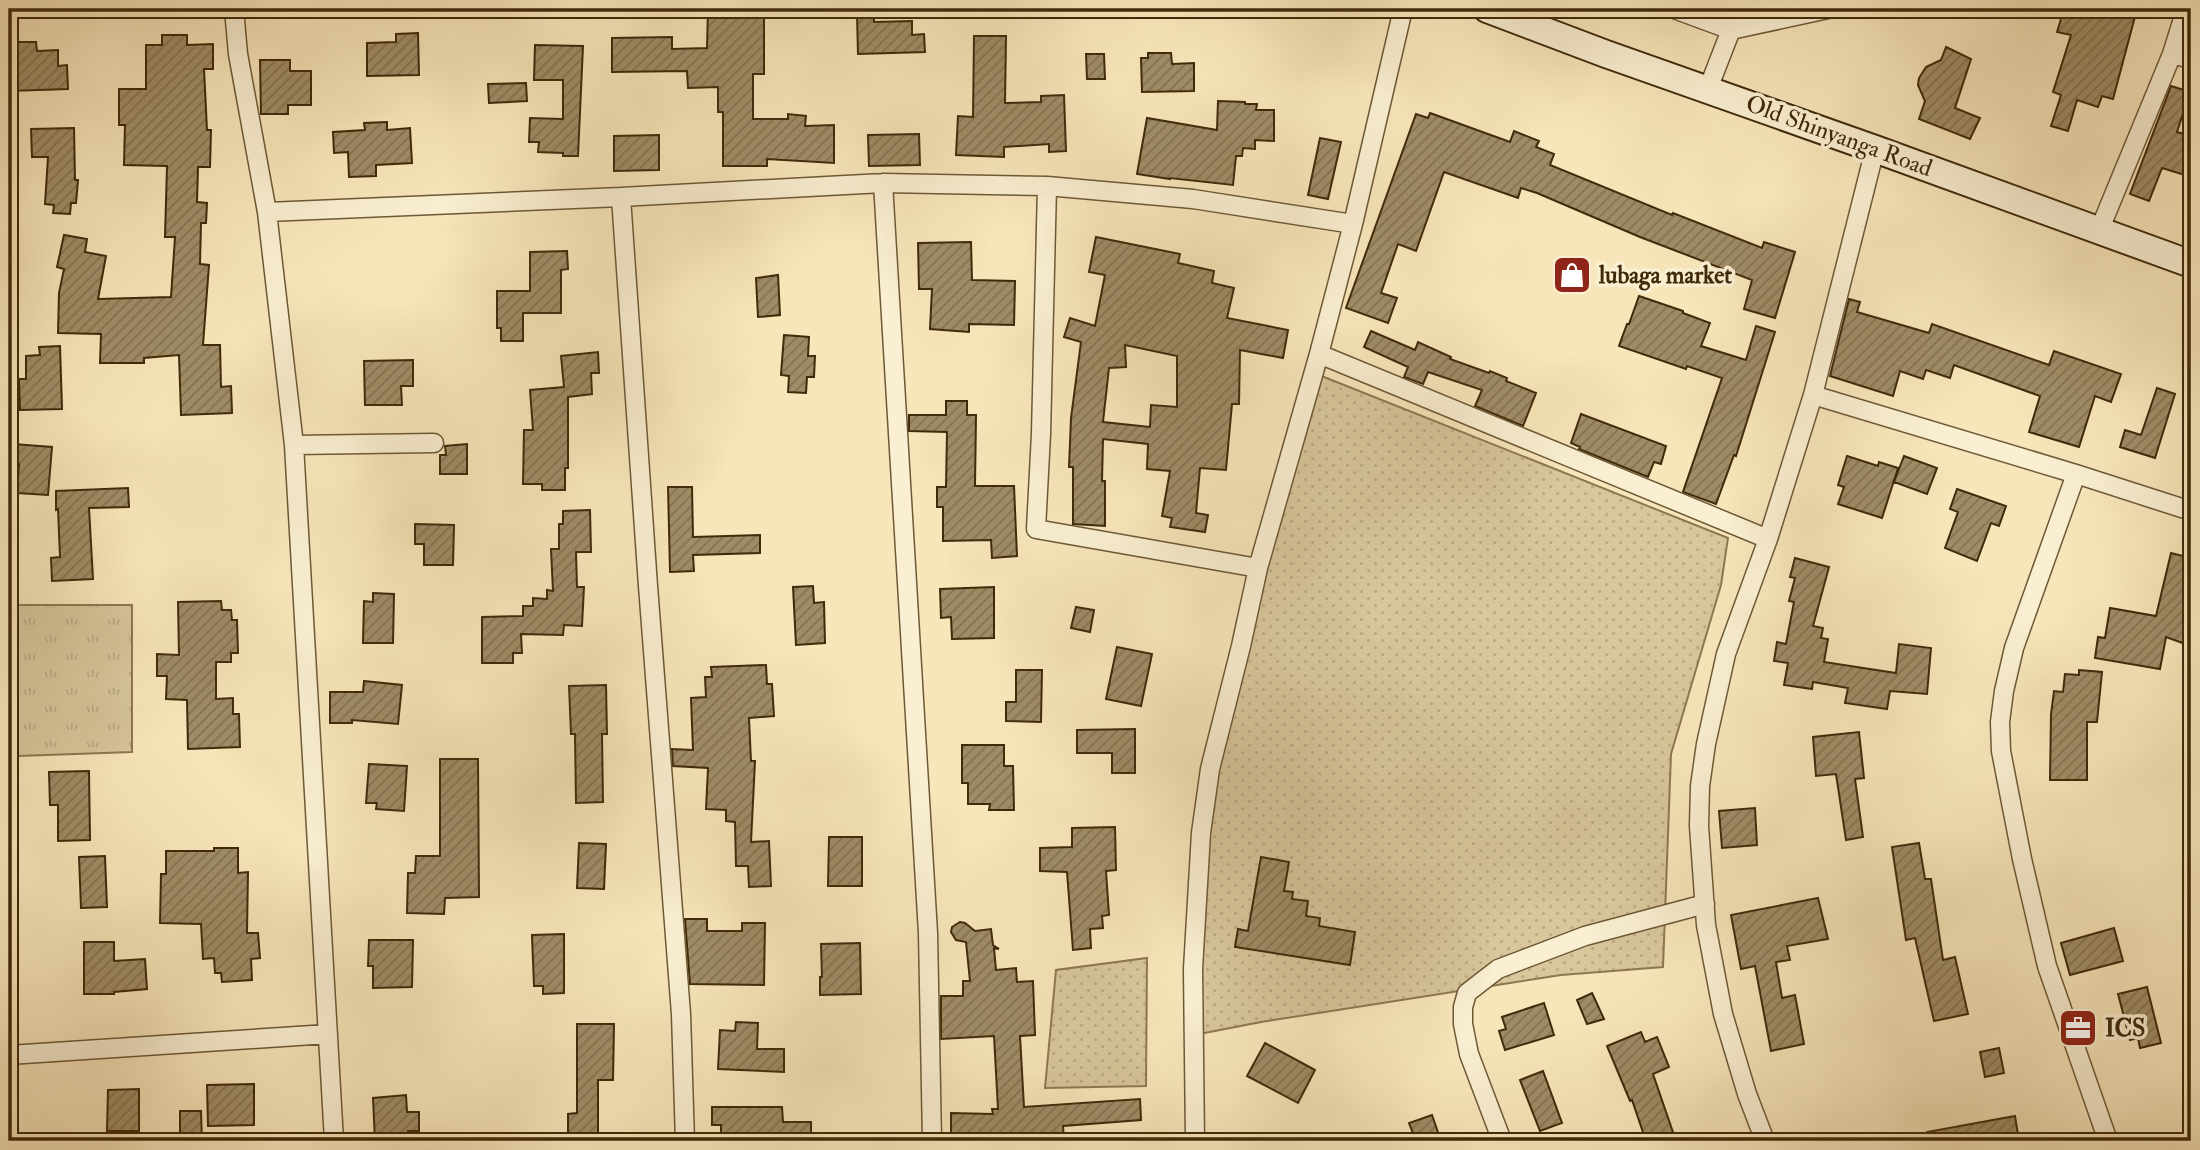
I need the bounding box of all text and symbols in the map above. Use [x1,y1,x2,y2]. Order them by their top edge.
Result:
street label: Old Shinyanga Road [1741,88,1937,184]
shop icon: lubaga market [1551,254,1593,296]
place label: lubaga market [1598,260,1732,291]
office icon: ICS [2057,1007,2099,1049]
place label: ICS [2105,1013,2145,1044]

